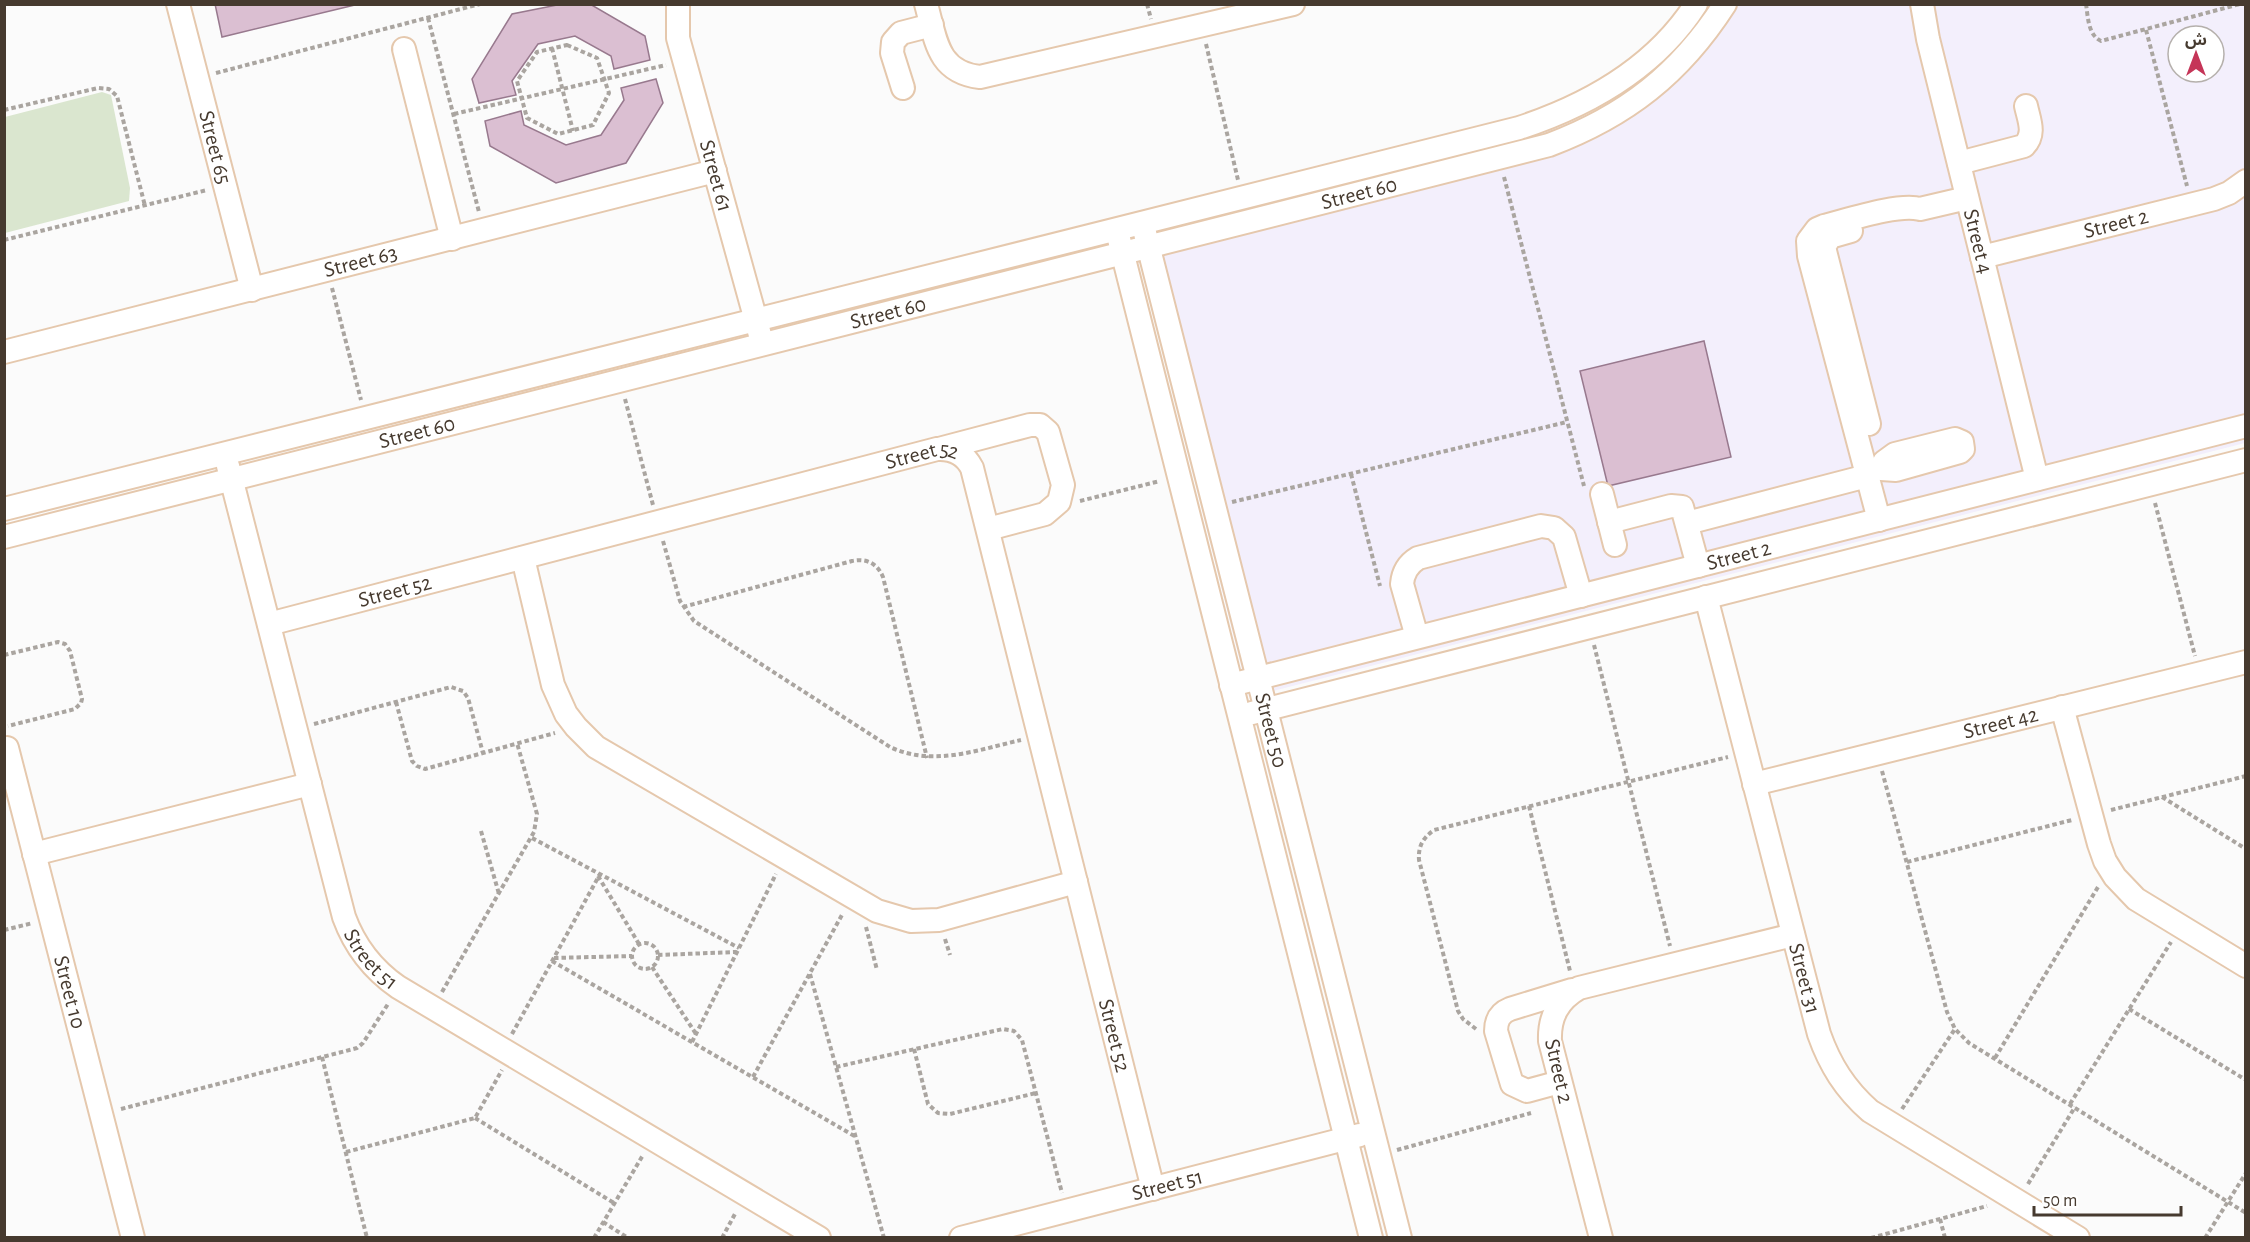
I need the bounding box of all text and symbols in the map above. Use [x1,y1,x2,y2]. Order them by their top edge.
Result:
north arrow [2166,24,2226,84]
text: ش [2185,32,2207,49]
street label: Street 65 [195,108,235,186]
street label: Street 61 [696,138,736,214]
street label: Street 60 [1319,173,1399,213]
street label: Street 2 [2081,205,2150,242]
street label: Street 4 [1960,207,1997,276]
street label: Street 63 [322,241,400,281]
street label: Street 60 [848,293,928,333]
street label: Street 60 [377,412,457,452]
street label: Street 52 [883,438,962,473]
street label: Street 2 [1704,537,1773,574]
street label: Street 52 [356,571,434,611]
street label: Street 50 [1251,691,1291,770]
street label: Street 42 [1961,703,2040,743]
street label: Street 51 [340,925,402,994]
street label: Street 31 [1785,941,1824,1016]
street label: Street 10 [50,953,90,1031]
street label: Street 52 [1095,997,1134,1074]
street label: Street 2 [1541,1037,1577,1105]
street label: Street 51 [1129,1165,1205,1204]
scale bar [2034,1179,2181,1217]
text: 50 m [2043,1192,2077,1210]

